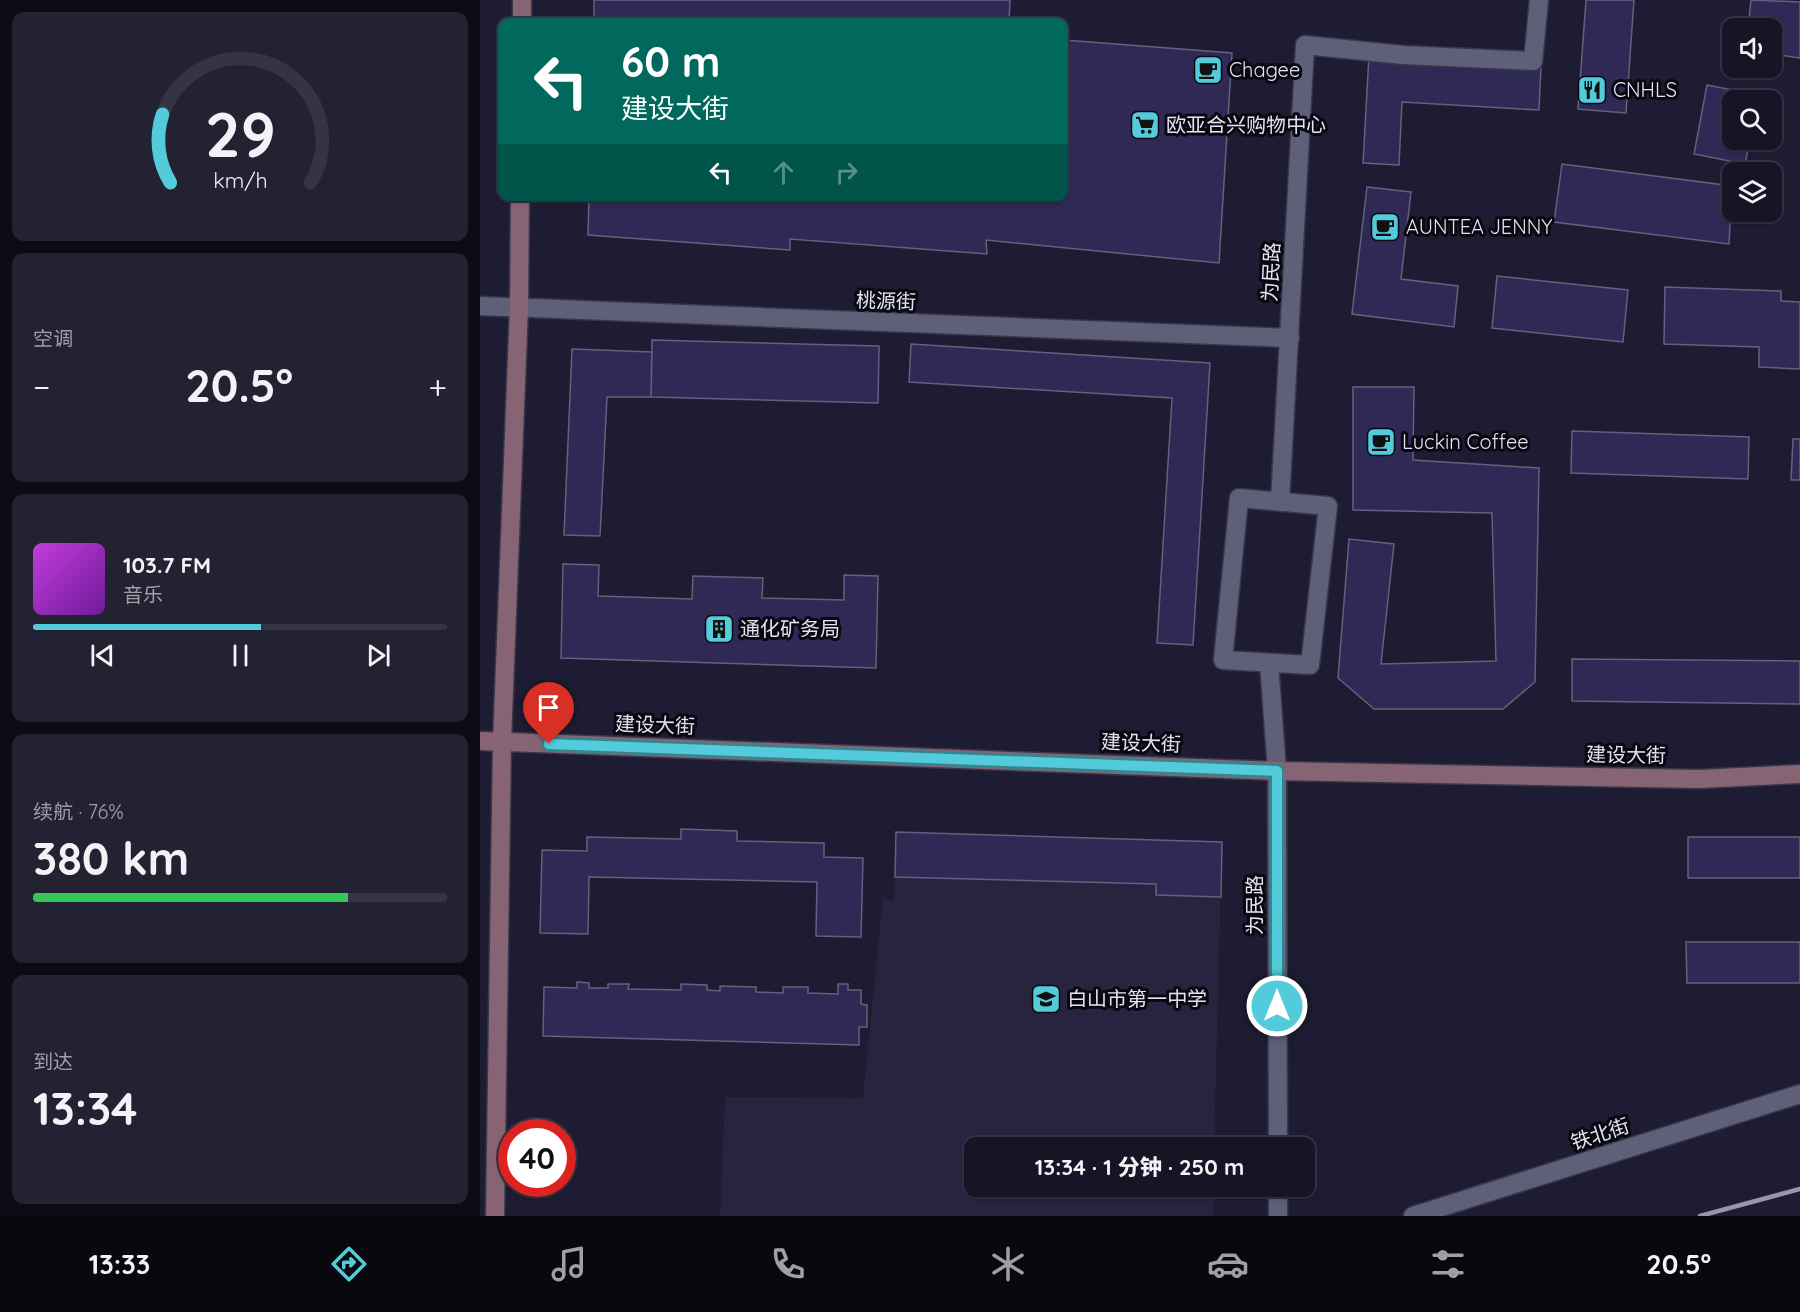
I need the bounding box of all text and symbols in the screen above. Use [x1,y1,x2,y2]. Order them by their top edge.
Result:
map controls [1722,18,1782,222]
button: sound [1722,18,1782,78]
text: 60 m [621,35,721,88]
icon: left [522,42,600,120]
cafe icon: Chagee [1192,54,1224,86]
place label: Chagee [1229,57,1300,82]
restaurant icon: CNHLS [1576,74,1608,106]
place label: CNHLS [1613,77,1677,102]
button: search [1722,90,1782,150]
text: 建设大街 [621,91,729,125]
text: 29 [205,96,275,174]
supermarket icon: 欧亚合兴购物中心 [1129,109,1161,141]
place label: 欧亚合兴购物中心 [1166,112,1326,137]
icon: left [704,156,737,189]
icon: ahead [767,156,800,189]
icon: right [830,156,863,189]
button: layers [1722,162,1782,222]
text: km/h [213,168,267,194]
cafe icon: AUNTEA JENNY [1369,211,1401,243]
place label: AUNTEA JENNY [1406,214,1553,239]
street label: 为民路 [1256,241,1285,303]
street label: 桃源街 [856,287,916,314]
text: 空调 [33,326,73,351]
text: 20.5° [185,357,293,413]
text: − [33,366,50,407]
text: + [428,366,447,407]
cafe icon: Luckin Coffee [1365,426,1397,458]
place label: Luckin Coffee [1402,429,1529,454]
text: 103.7 FM [123,551,211,579]
text: 音乐 [123,582,163,607]
building icon: 通化矿务局 [703,613,735,645]
place label: 通化矿务局 [740,616,840,641]
icon: previous [86,639,119,672]
icon: pause [224,639,257,672]
icon: next [362,639,395,672]
pin [523,682,574,744]
icon: arrive [532,691,565,724]
street label: 建设大街 [615,711,695,738]
street label: 建设大街 [1101,729,1181,756]
street label: 建设大街 [1586,741,1666,768]
text: 续航 · 76% [33,799,124,824]
text: 380 km [33,830,189,886]
street label: 为民路 [1242,875,1267,935]
position arrow [1245,974,1309,1038]
school or university icon: 白山市第一中学 [1030,983,1062,1015]
place label: 白山市第一中学 [1067,986,1207,1011]
text: 到达 [33,1049,73,1074]
text: 13:34 [33,1080,138,1136]
street label: 铁北街 [1567,1112,1632,1155]
speed limit sign: 40 [498,1119,576,1197]
text: 13:34 · 1 分钟 · 250 m [1035,1153,1244,1181]
icon: directions [328,1243,370,1285]
icon: music [548,1243,590,1285]
icon: phone [767,1243,809,1285]
icon: climate [987,1243,1029,1285]
icon: car [1207,1243,1249,1285]
icon: filters [1427,1243,1469,1285]
text: 13:33 [89,1247,150,1281]
text: 20.5° [1646,1247,1711,1281]

